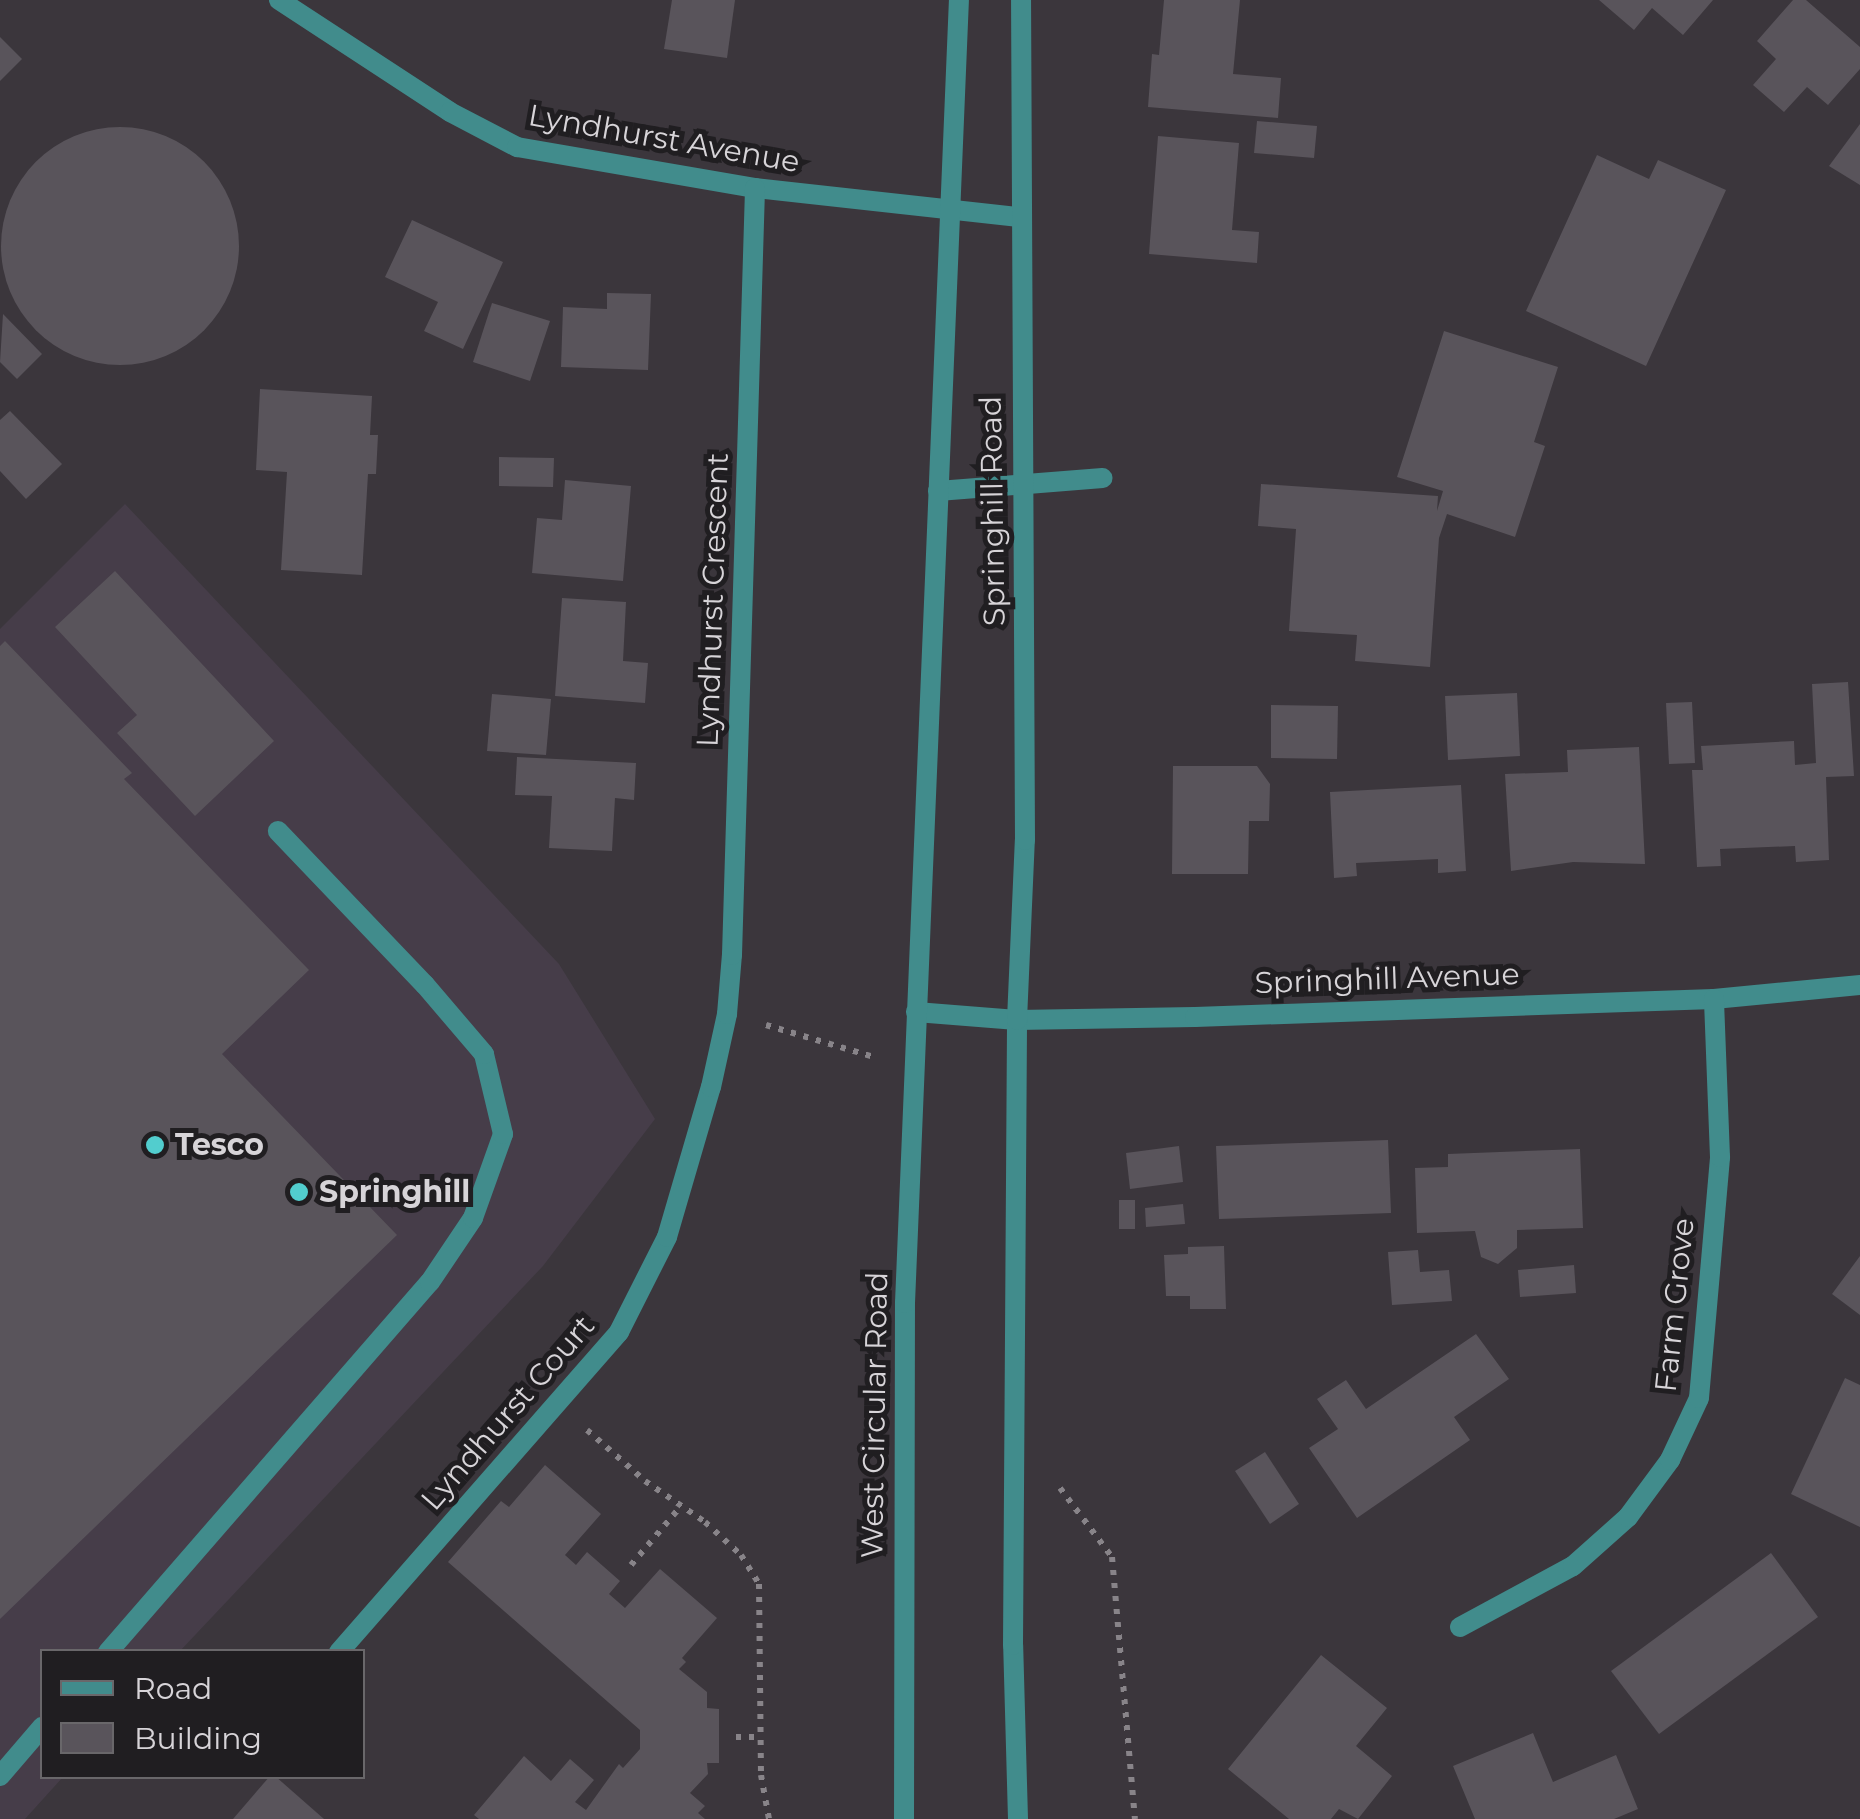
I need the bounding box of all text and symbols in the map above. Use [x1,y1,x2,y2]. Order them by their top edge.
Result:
street label: Lyndhurst Avenue [526,97,802,181]
street label: Springhill Road [973,396,1013,626]
street label: Lyndhurst Crescent [690,452,736,748]
street label: Springhill Avenue [1254,956,1520,1002]
place label: Tesco [175,1127,264,1163]
marker: Tesco [144,1134,166,1156]
place label: Springhill [319,1174,470,1210]
marker: Springhill [288,1181,310,1203]
street label: Farm Grove [1648,1216,1702,1394]
street label: West Circular Road [855,1271,895,1559]
street label: Lyndhurst Court [414,1308,602,1518]
legend [40,1649,365,1779]
text: Road [134,1670,212,1707]
text: Building [134,1720,262,1757]

